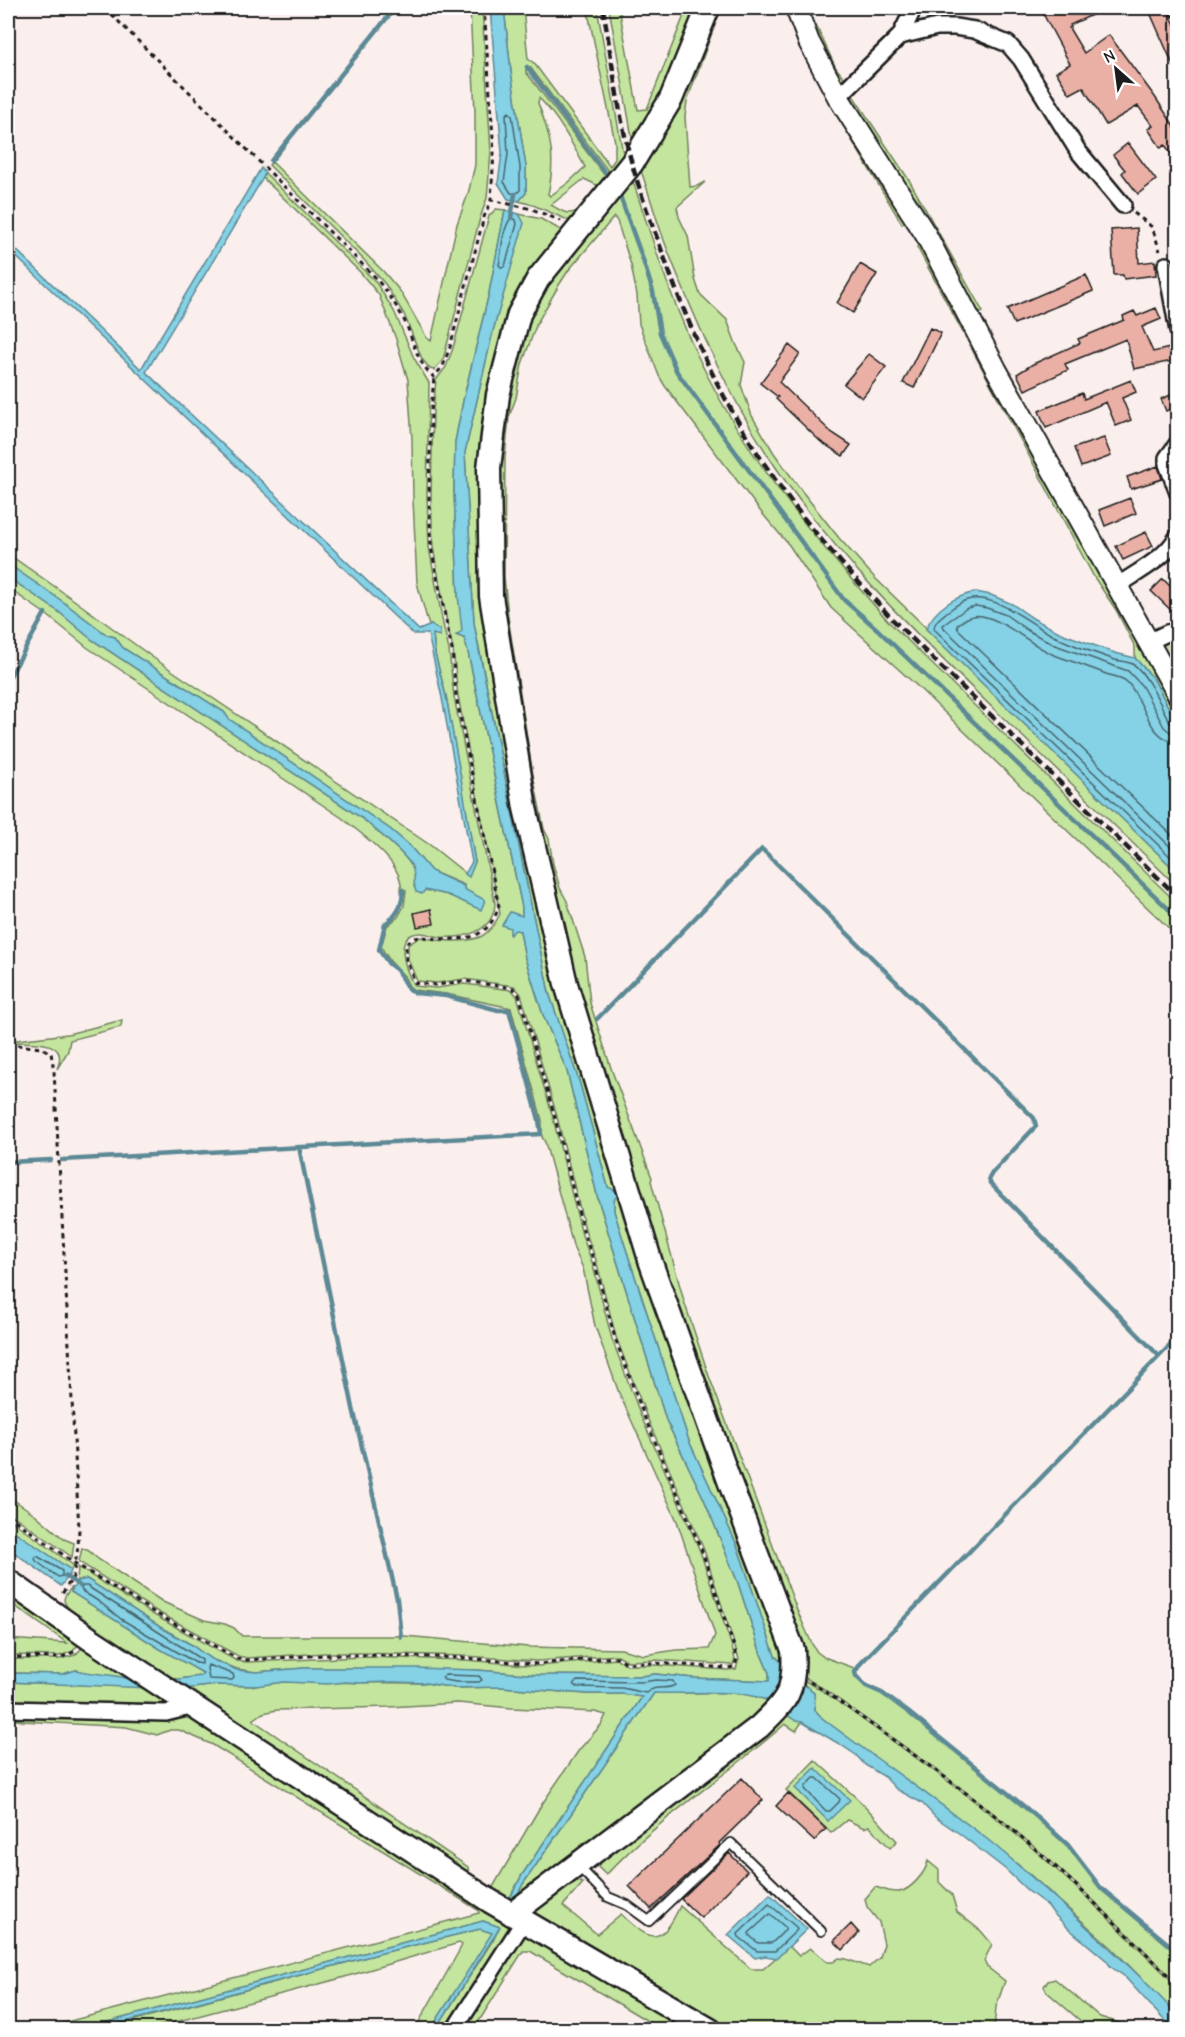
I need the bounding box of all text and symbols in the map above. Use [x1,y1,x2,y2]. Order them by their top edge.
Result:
north arrow [1086,39,1146,99]
text: N [1101,46,1118,67]

